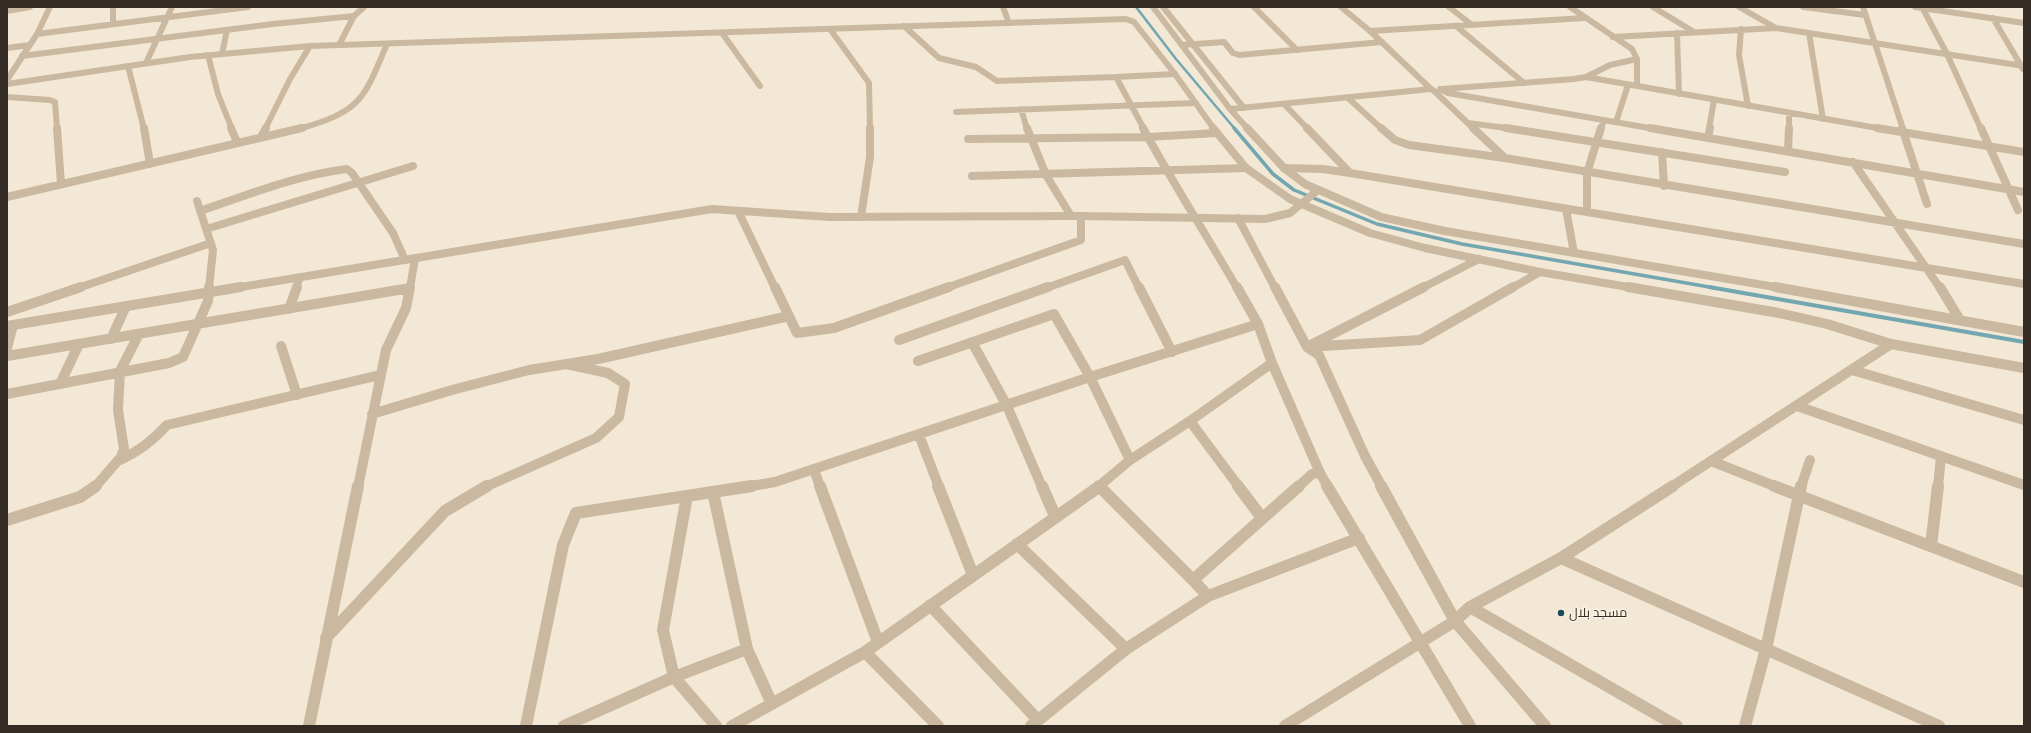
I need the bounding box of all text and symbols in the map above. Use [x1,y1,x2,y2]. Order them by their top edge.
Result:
place label: مسجد بلال [1569,605,1627,621]
marker: مسجد بلال [1556,608,1566,618]

